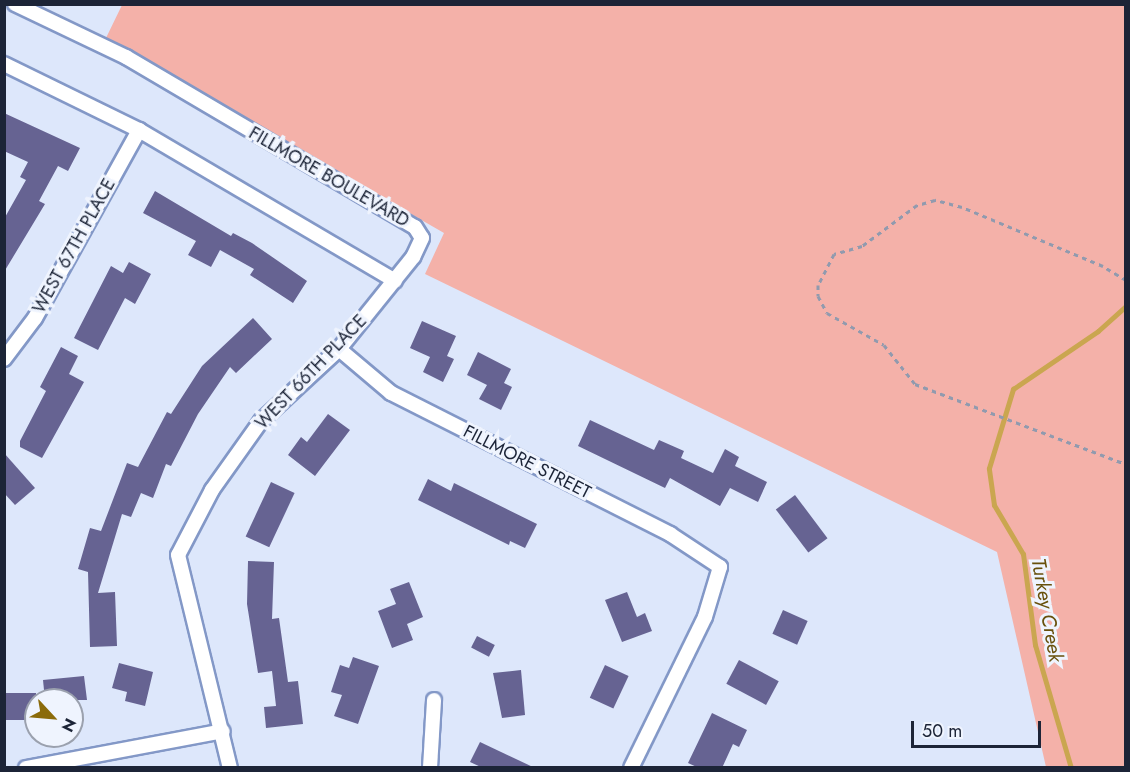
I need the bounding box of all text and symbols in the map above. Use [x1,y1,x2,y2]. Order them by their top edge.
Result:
street label: FILLMORE BOULEVARD [245,122,413,232]
street label: WEST 67TH PLACE [28,175,120,317]
street label: WEST 66TH PLACE [251,310,371,434]
street label: FILLMORE STREET [460,421,594,503]
water label: Turkey Creek [1026,556,1068,664]
north arrow [24,688,84,748]
scale bar [914,709,1044,747]
text: N [56,714,82,736]
text: 50 m [922,718,962,744]

